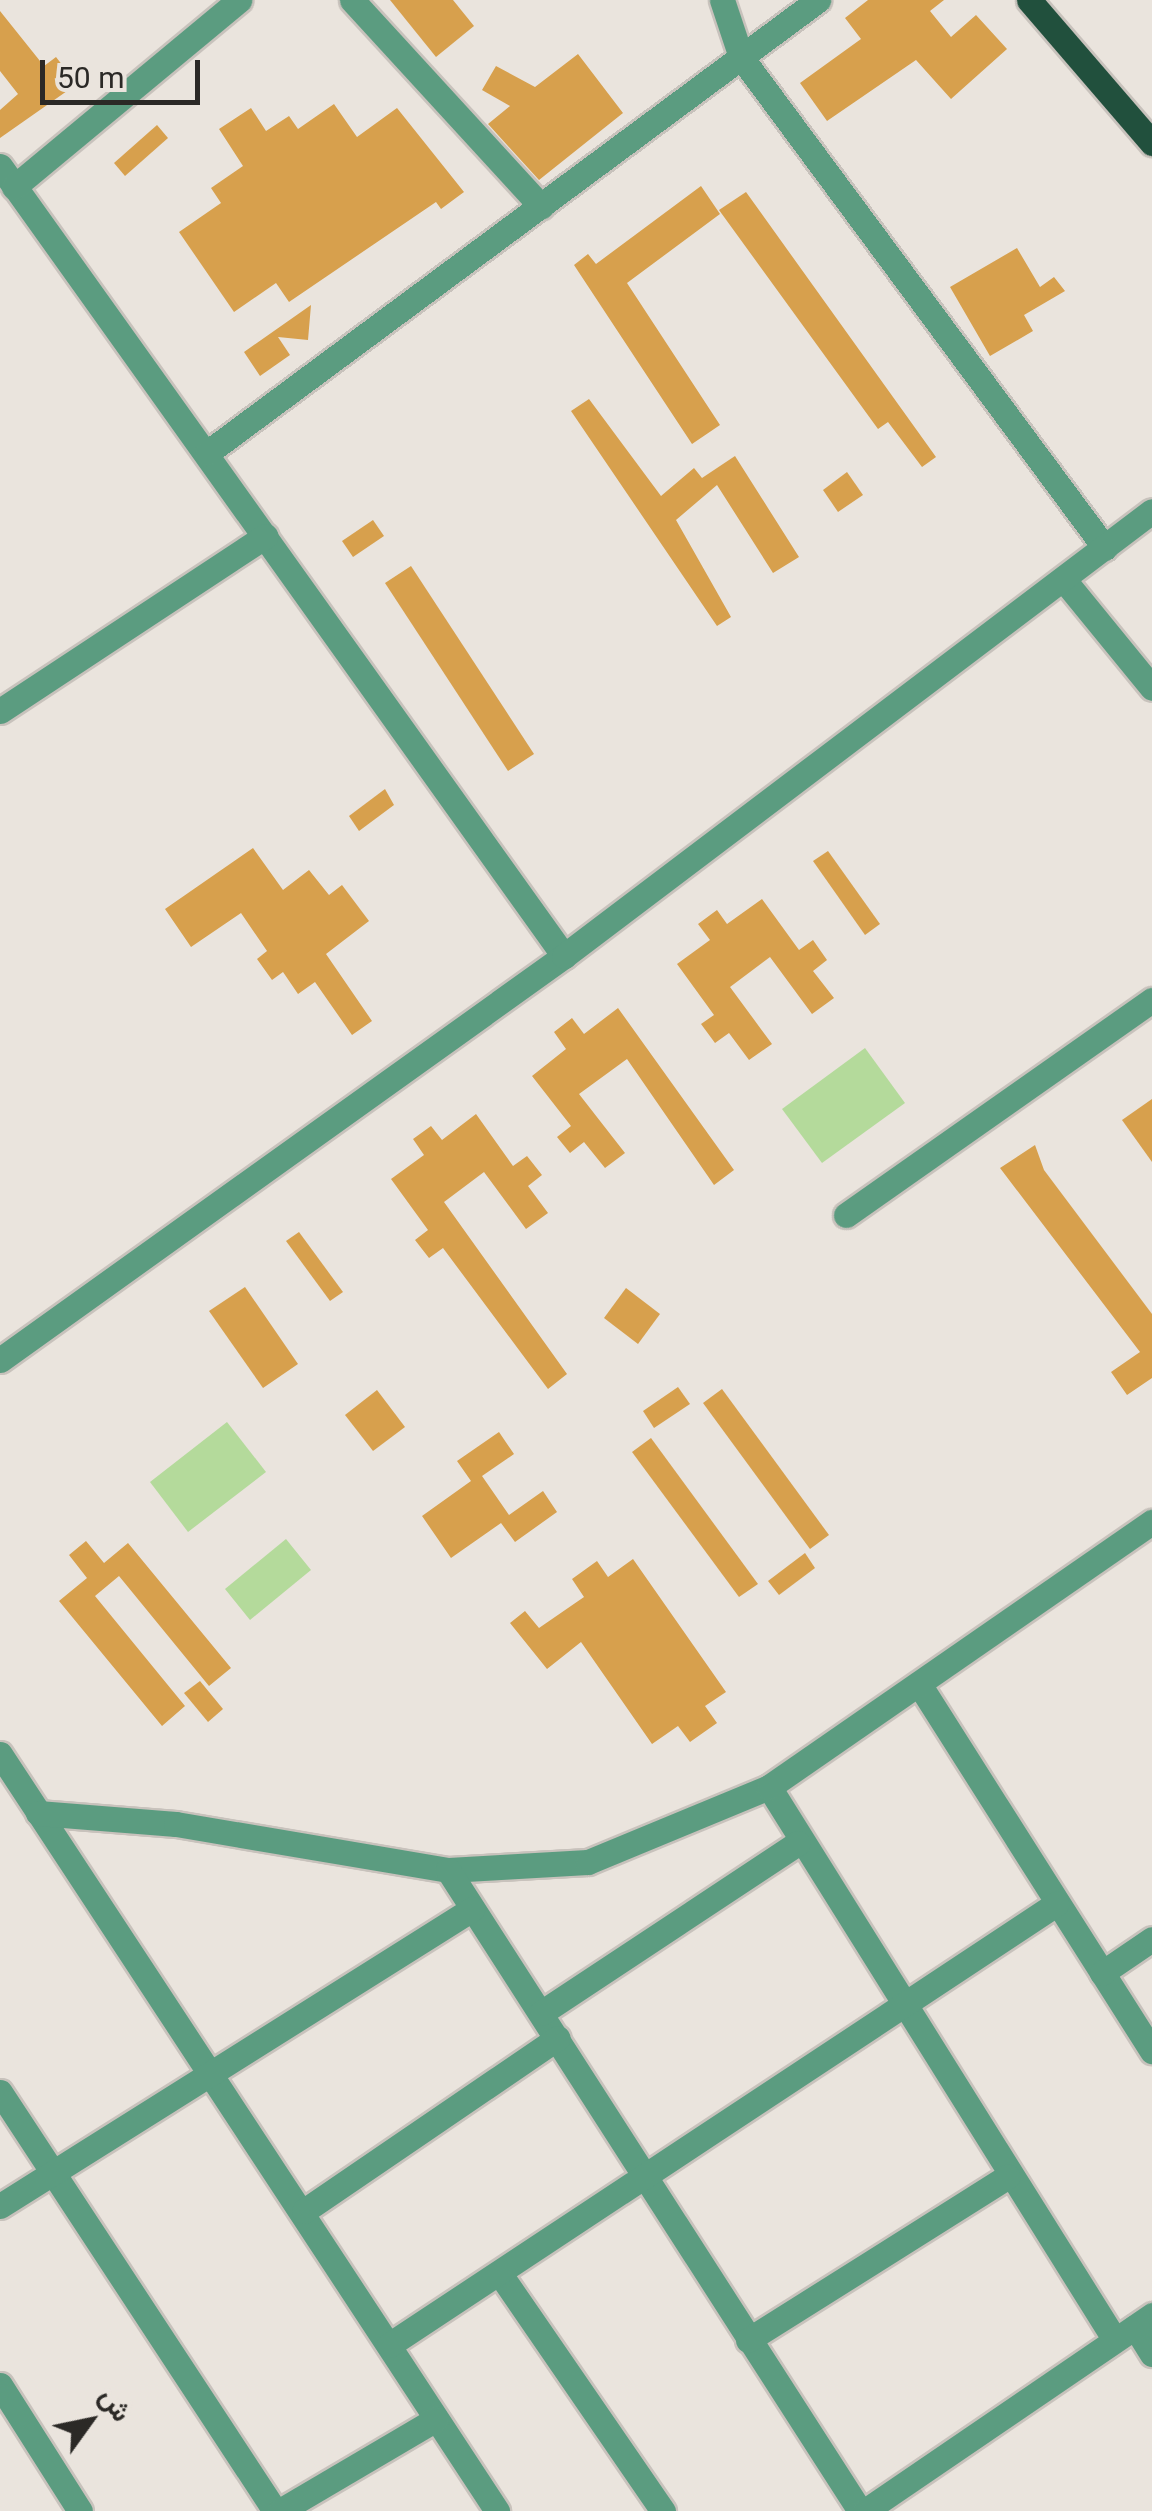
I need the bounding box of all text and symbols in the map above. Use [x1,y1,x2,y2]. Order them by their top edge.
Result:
scale bar [45,40,205,102]
text: 50 m [57,60,124,95]
north arrow [40,2371,140,2471]
text: ش [93,2381,139,2427]

